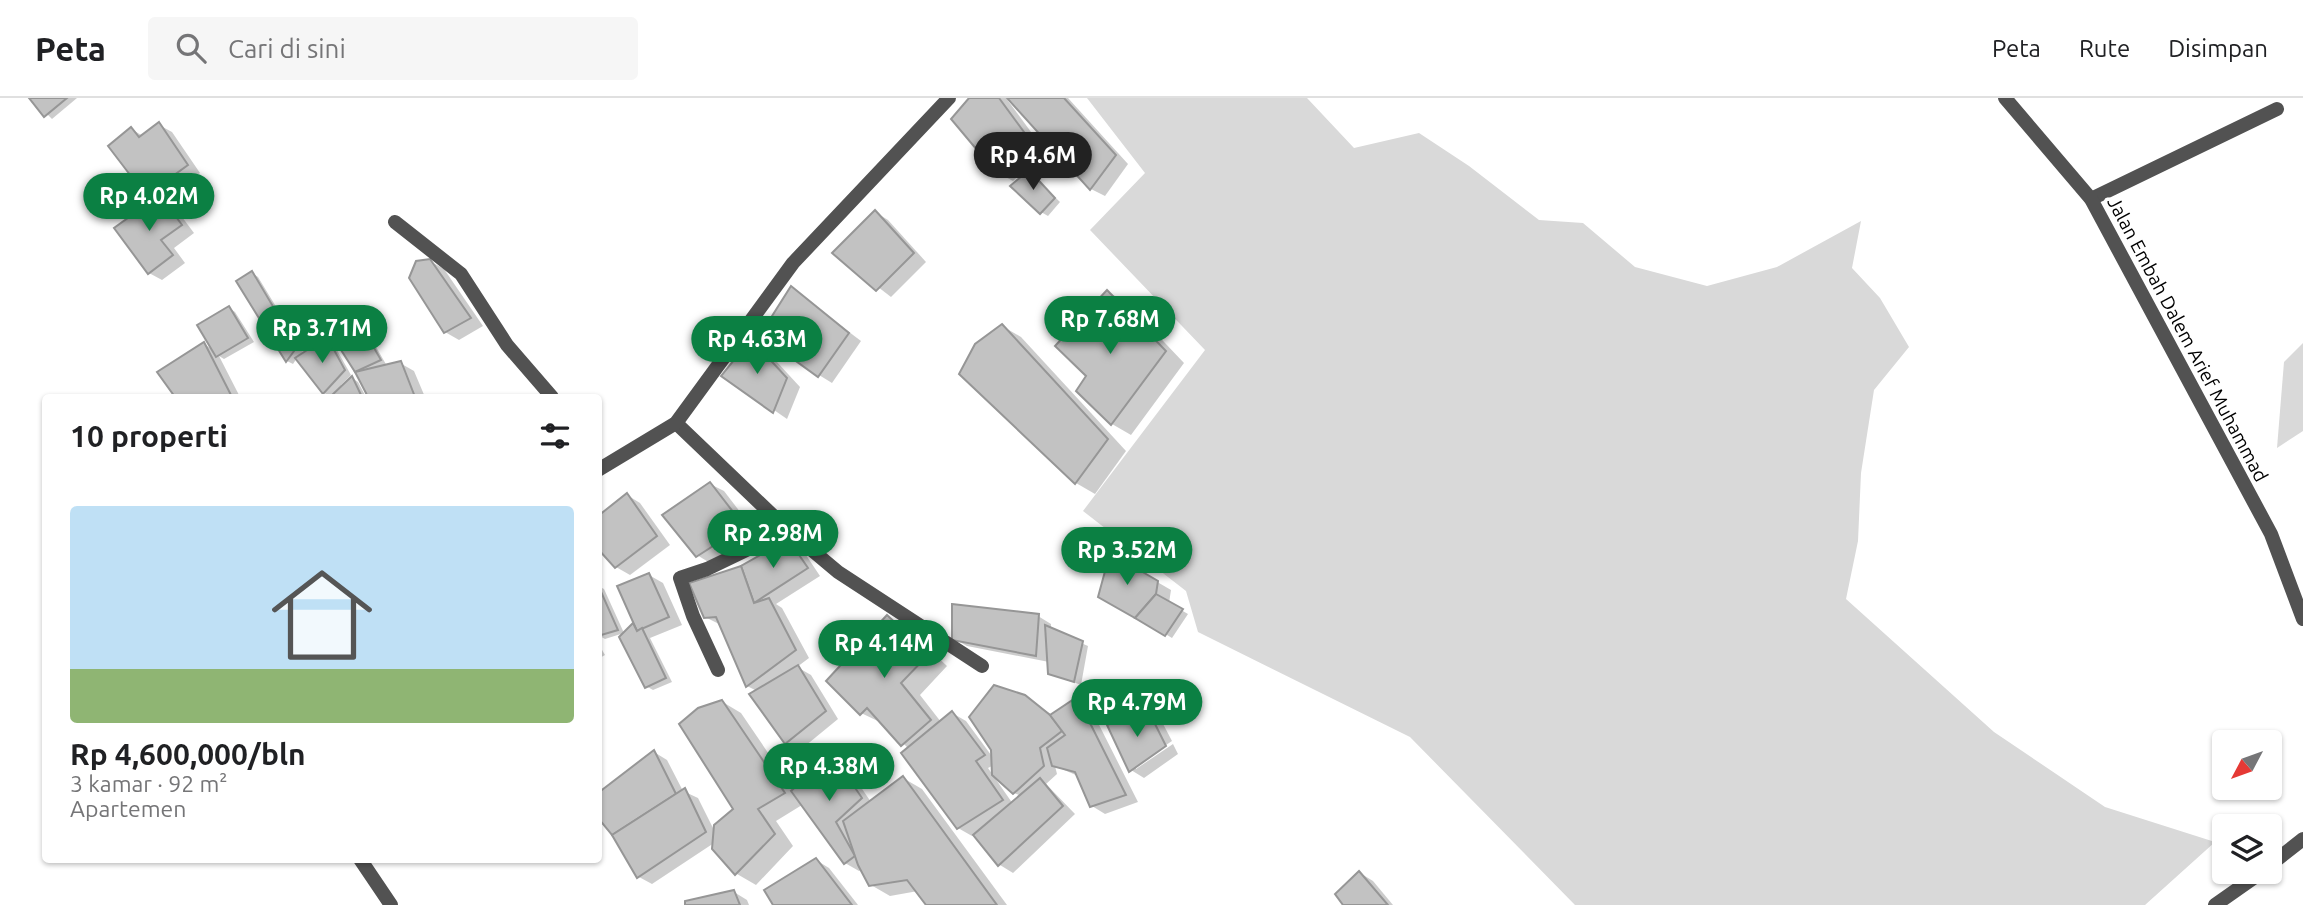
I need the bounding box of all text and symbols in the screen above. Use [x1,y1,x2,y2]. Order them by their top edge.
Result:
search box [148,17,638,80]
icon: search [172,29,210,67]
text: Peta [35,30,106,67]
text: Cari di sini [228,34,346,63]
text: Peta [1992,35,2041,62]
text: Rute [2079,35,2130,62]
text: Disimpan [2168,35,2268,62]
pin: Rp 4.6M [968,132,1098,192]
text: Rp 4.6M [990,142,1076,167]
pin: Rp 4.02M [77,174,221,233]
text: Rp 4.02M [99,183,199,208]
street label: Jalan Embah Dalem Arief Muhammad [2103,193,2273,485]
pin: Rp 7.68M [1038,296,1182,356]
pin: Rp 3.71M [250,306,394,365]
text: Rp 7.68M [1060,306,1160,331]
text: Rp 3.71M [272,315,372,340]
pin: Rp 4.63M [685,316,829,376]
text: Rp 4.63M [707,326,807,351]
icon: filters [536,417,574,455]
text: 10 properti [70,419,228,453]
pin: Rp 2.98M [701,510,845,570]
text: Rp 2.98M [723,520,823,545]
pin: Rp 3.52M [1055,528,1199,587]
text: Rp 3.52M [1077,537,1177,562]
icon: home [259,552,385,678]
pin: Rp 4.14M [812,620,956,680]
text: Rp 4.14M [834,630,934,655]
pin: Rp 4.79M [1065,680,1209,739]
text: Rp 4.79M [1087,689,1187,714]
north arrow [2212,730,2282,800]
map controls [2212,730,2282,884]
text: Rp 4,600,000/bln [70,737,306,771]
pin: Rp 4.38M [757,744,901,803]
text: Rp 4.38M [779,753,879,778]
text: 3 kamar · 92 m² [70,771,228,796]
text: Apartemen [70,796,186,821]
button: layers [2212,814,2282,884]

